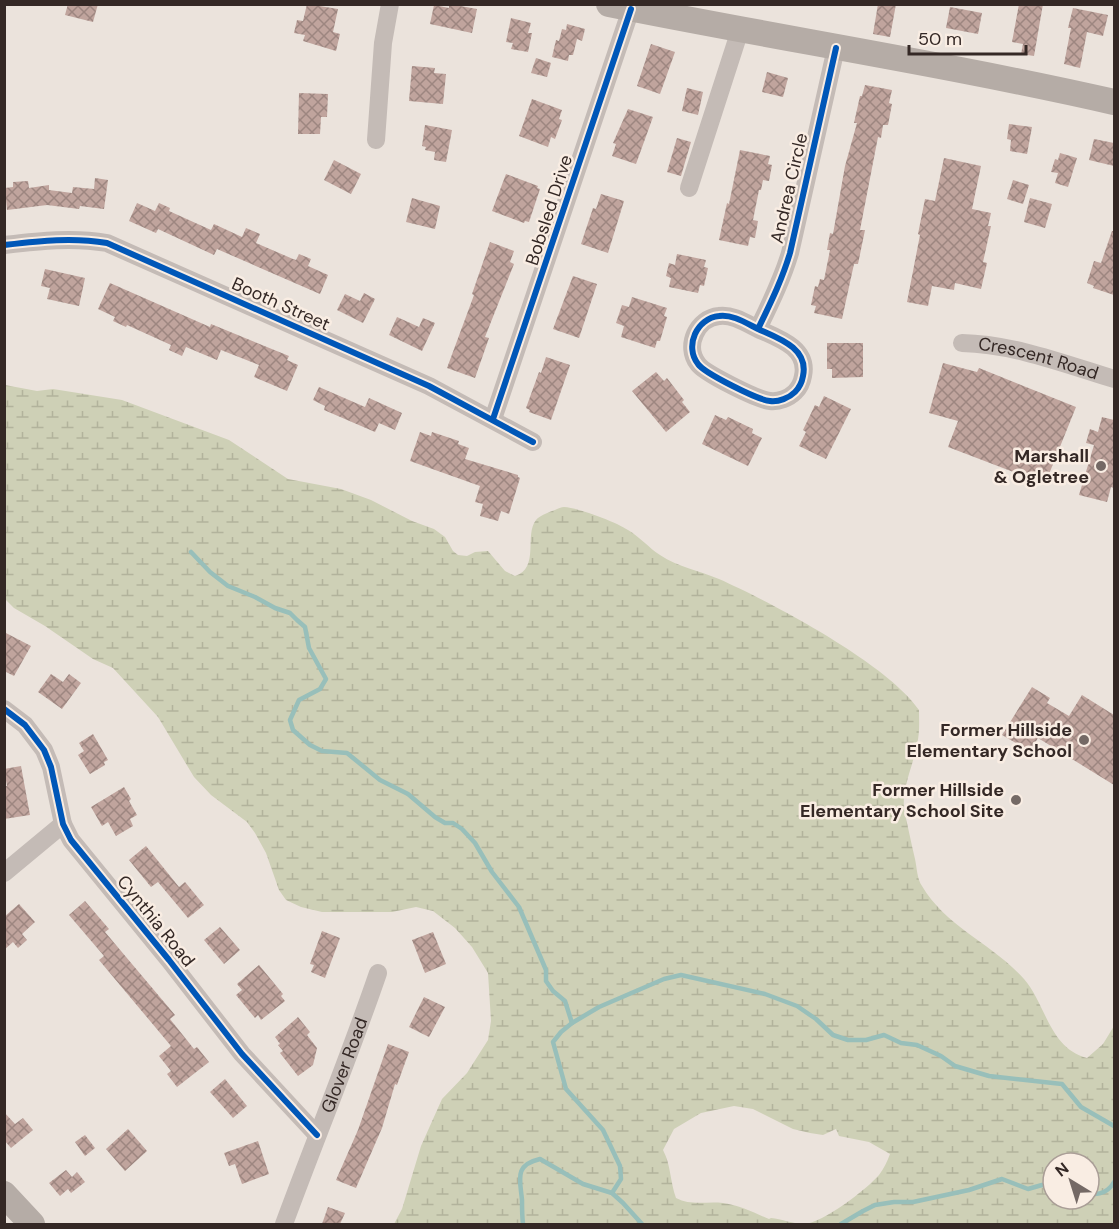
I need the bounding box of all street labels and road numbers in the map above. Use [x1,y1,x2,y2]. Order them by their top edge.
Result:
street label: Andrea Circle [765,130,813,246]
street label: Bobsled Drive [520,152,578,268]
street label: Booth Street [228,272,334,336]
street label: Crescent Road [977,332,1101,385]
street label: Cynthia Road [112,870,200,972]
street label: Glover Road [315,1014,373,1116]

